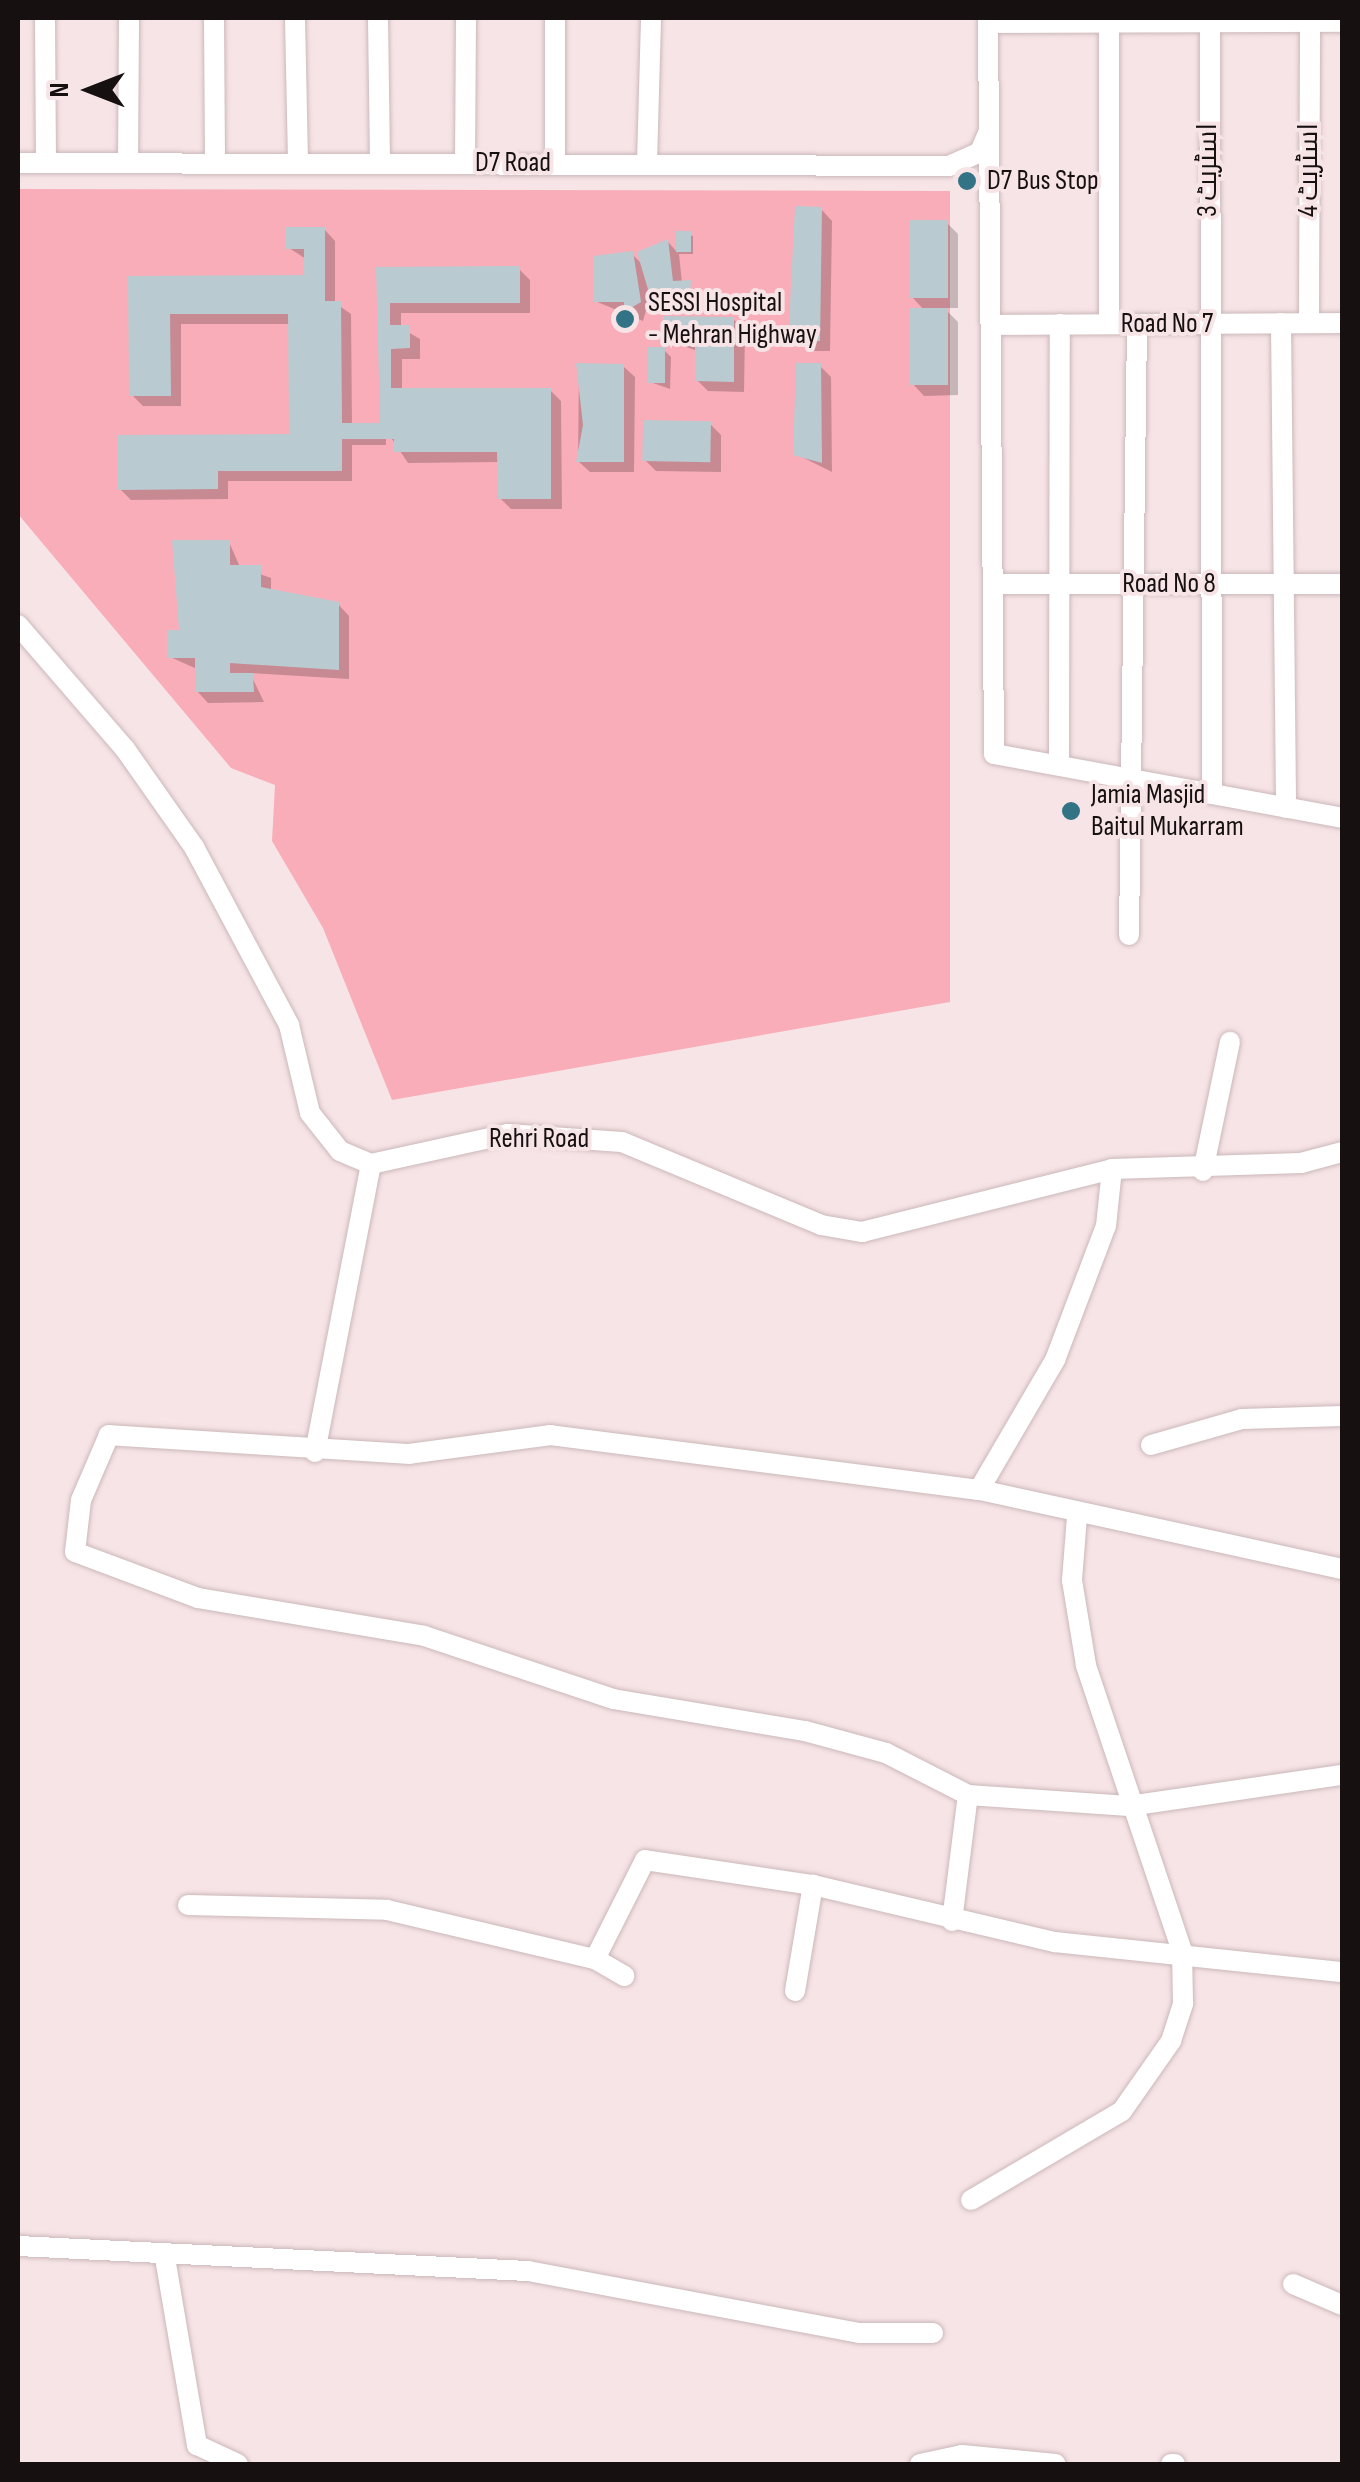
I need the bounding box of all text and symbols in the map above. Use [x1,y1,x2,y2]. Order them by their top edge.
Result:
north arrow [40,40,140,140]
text: N [43,83,76,97]
street label: اسٹریٹ 3 [1191,123,1225,217]
street label: اسٹریٹ 4 [1292,123,1326,217]
street label: D7 Road [475,146,551,180]
place label: D7 Bus Stop [987,164,1099,198]
marker: D7 Bus Stop [956,170,978,192]
place label: SESSI Hospital - Mehran Highway [648,286,817,352]
marker: SESSI Hospital - Mehran Highway [612,306,638,332]
street label: Road No 7 [1121,307,1213,341]
street label: Road No 8 [1122,567,1216,601]
place label: Jamia Masjid Baitul Mukarram [1091,778,1244,844]
marker: Jamia Masjid Baitul Mukarram [1060,800,1082,822]
street label: Rehri Road [489,1122,589,1156]

